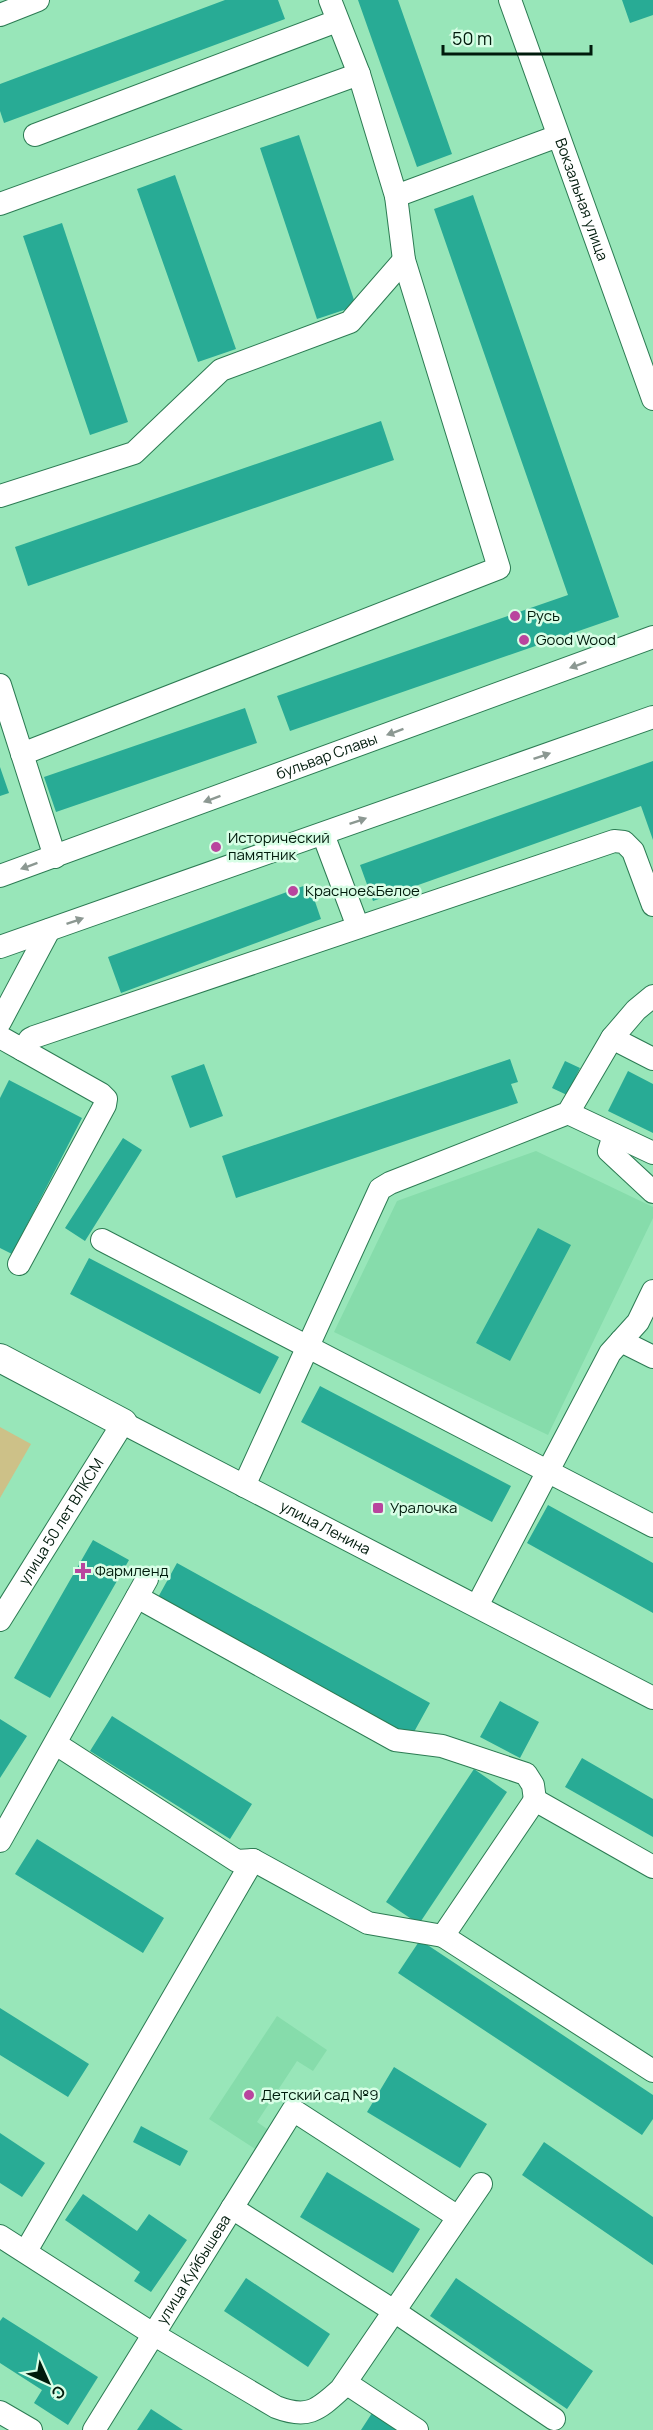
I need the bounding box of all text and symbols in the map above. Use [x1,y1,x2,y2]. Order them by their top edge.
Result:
scale bar [443,18,592,56]
text: 50 m [452,26,492,50]
street label: Вокзальная улица [550,135,614,264]
place label: Русь [527,605,560,626]
marker: Русь [508,609,522,623]
place label: Good Wood [536,629,616,650]
marker: Good Wood [517,633,531,647]
one-way arrow [569,660,587,670]
one-way arrow [386,727,404,737]
street label: бульвар Славы [273,728,380,784]
one-way arrow [533,751,551,761]
one-way arrow [203,795,221,804]
one-way arrow [349,816,367,826]
place label: Исторический памятник [228,827,330,865]
marker: Исторический памятник [209,840,223,854]
one-way arrow [20,862,38,871]
place label: Красное&Белое [305,880,420,901]
marker: Красное&Белое [286,884,300,898]
one-way arrow [66,915,84,925]
street label: улица 50 лет ВЛКСМ [14,1454,108,1589]
street label: улица Ленина [276,1495,374,1560]
place label: Уралочка [390,1497,457,1518]
marker: Уралочка [371,1501,385,1515]
place label: Фармленд [95,1560,169,1581]
marker: Фармленд [76,1564,90,1578]
place label: Детский сад №9 [261,2084,378,2105]
marker: Детский сад №9 [242,2088,256,2102]
street label: улица Куйбышева [151,2210,235,2328]
north arrow [18,2352,78,2412]
text: С [47,2381,71,2405]

